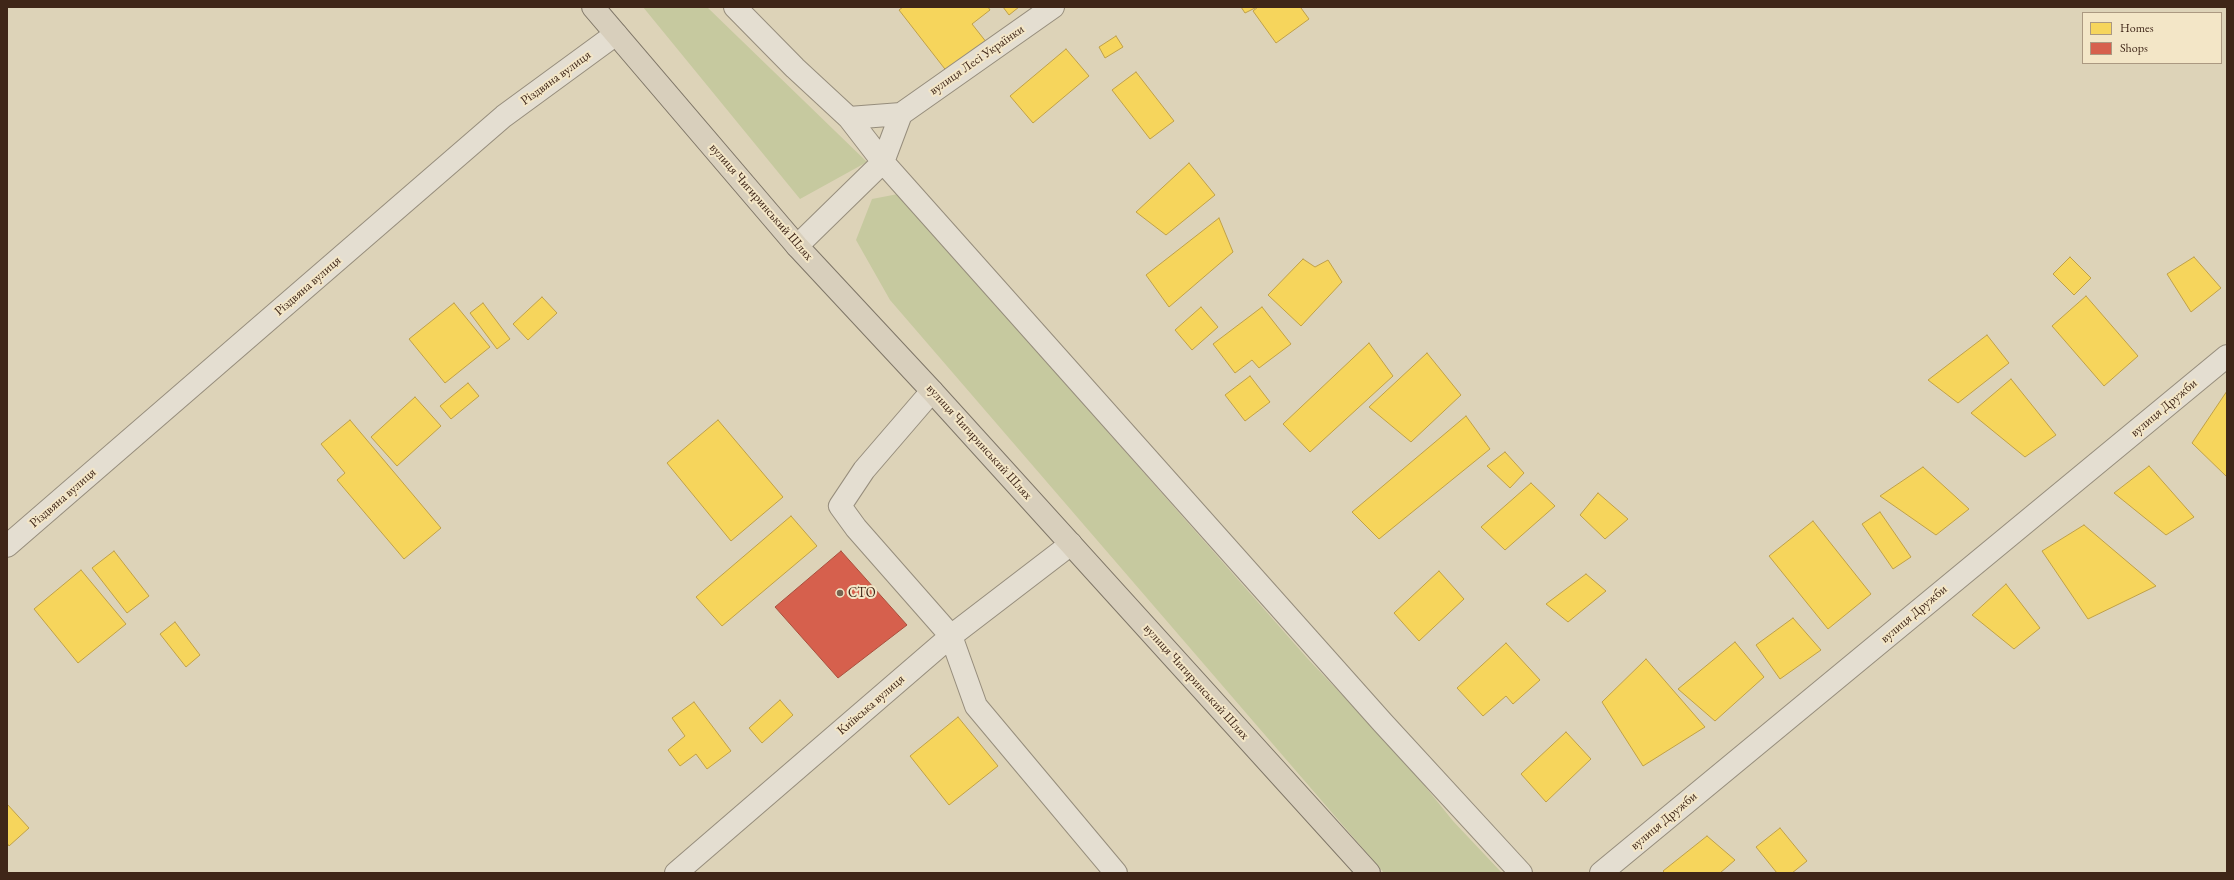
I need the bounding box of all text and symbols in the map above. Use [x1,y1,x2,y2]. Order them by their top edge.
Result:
legend [2082,12,2222,64]
text: Homes [2120,20,2154,36]
street label: вулиця Лесі Українки [927,21,1027,99]
text: Shops [2120,40,2148,56]
street label: Різдвяна вулиця [518,47,594,109]
street label: вулиця Чигиринський Шлях [706,140,816,264]
street label: Різдвяна вулиця [272,253,344,319]
street label: вулиця Дружби [2127,376,2201,440]
street label: вулиця Чигиринський Шлях [923,381,1035,503]
street label: Різдвяна вулиця [27,465,99,531]
street label: вулиця Дружби [1877,582,1951,646]
place label: СТО [848,585,876,601]
marker: СТО [835,588,845,598]
street label: вулиця Чигиринський Шлях [1140,621,1252,743]
street label: Київська вулиця [834,671,908,739]
street label: вулиця Дружби [1627,789,1701,853]

